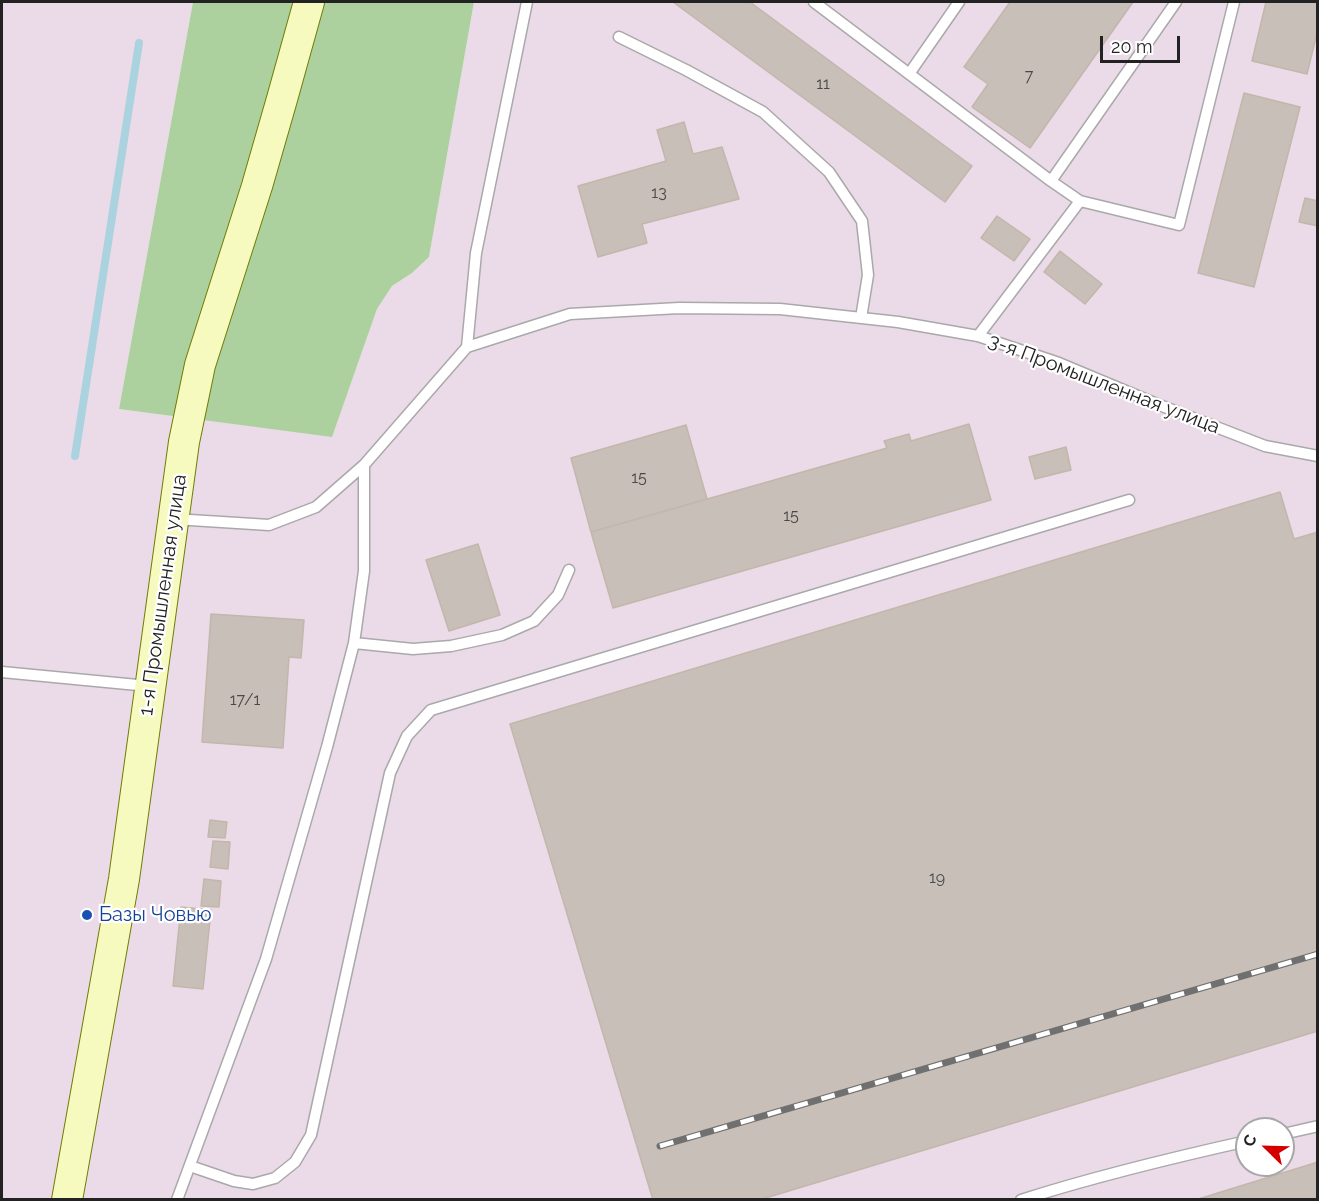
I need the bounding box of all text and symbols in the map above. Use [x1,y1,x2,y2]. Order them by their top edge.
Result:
scale bar [1103,24,1182,62]
text: 20 m [1111,36,1153,57]
house number: 7 [1025,66,1033,86]
house number: 11 [816,74,830,94]
house number: 13 [651,183,667,203]
street label: 3-я Промышленная улица [985,329,1223,439]
house number: 15 [631,468,647,488]
street label: 1-я Промышленная улица [134,473,192,717]
house number: 15 [783,506,799,526]
house number: 17/1 [230,690,260,710]
house number: 19 [929,868,945,888]
place label: Базы Човью [99,903,212,927]
marker: Базы Човью [80,908,94,922]
north arrow [1235,1117,1295,1177]
text: С [1239,1132,1261,1149]

